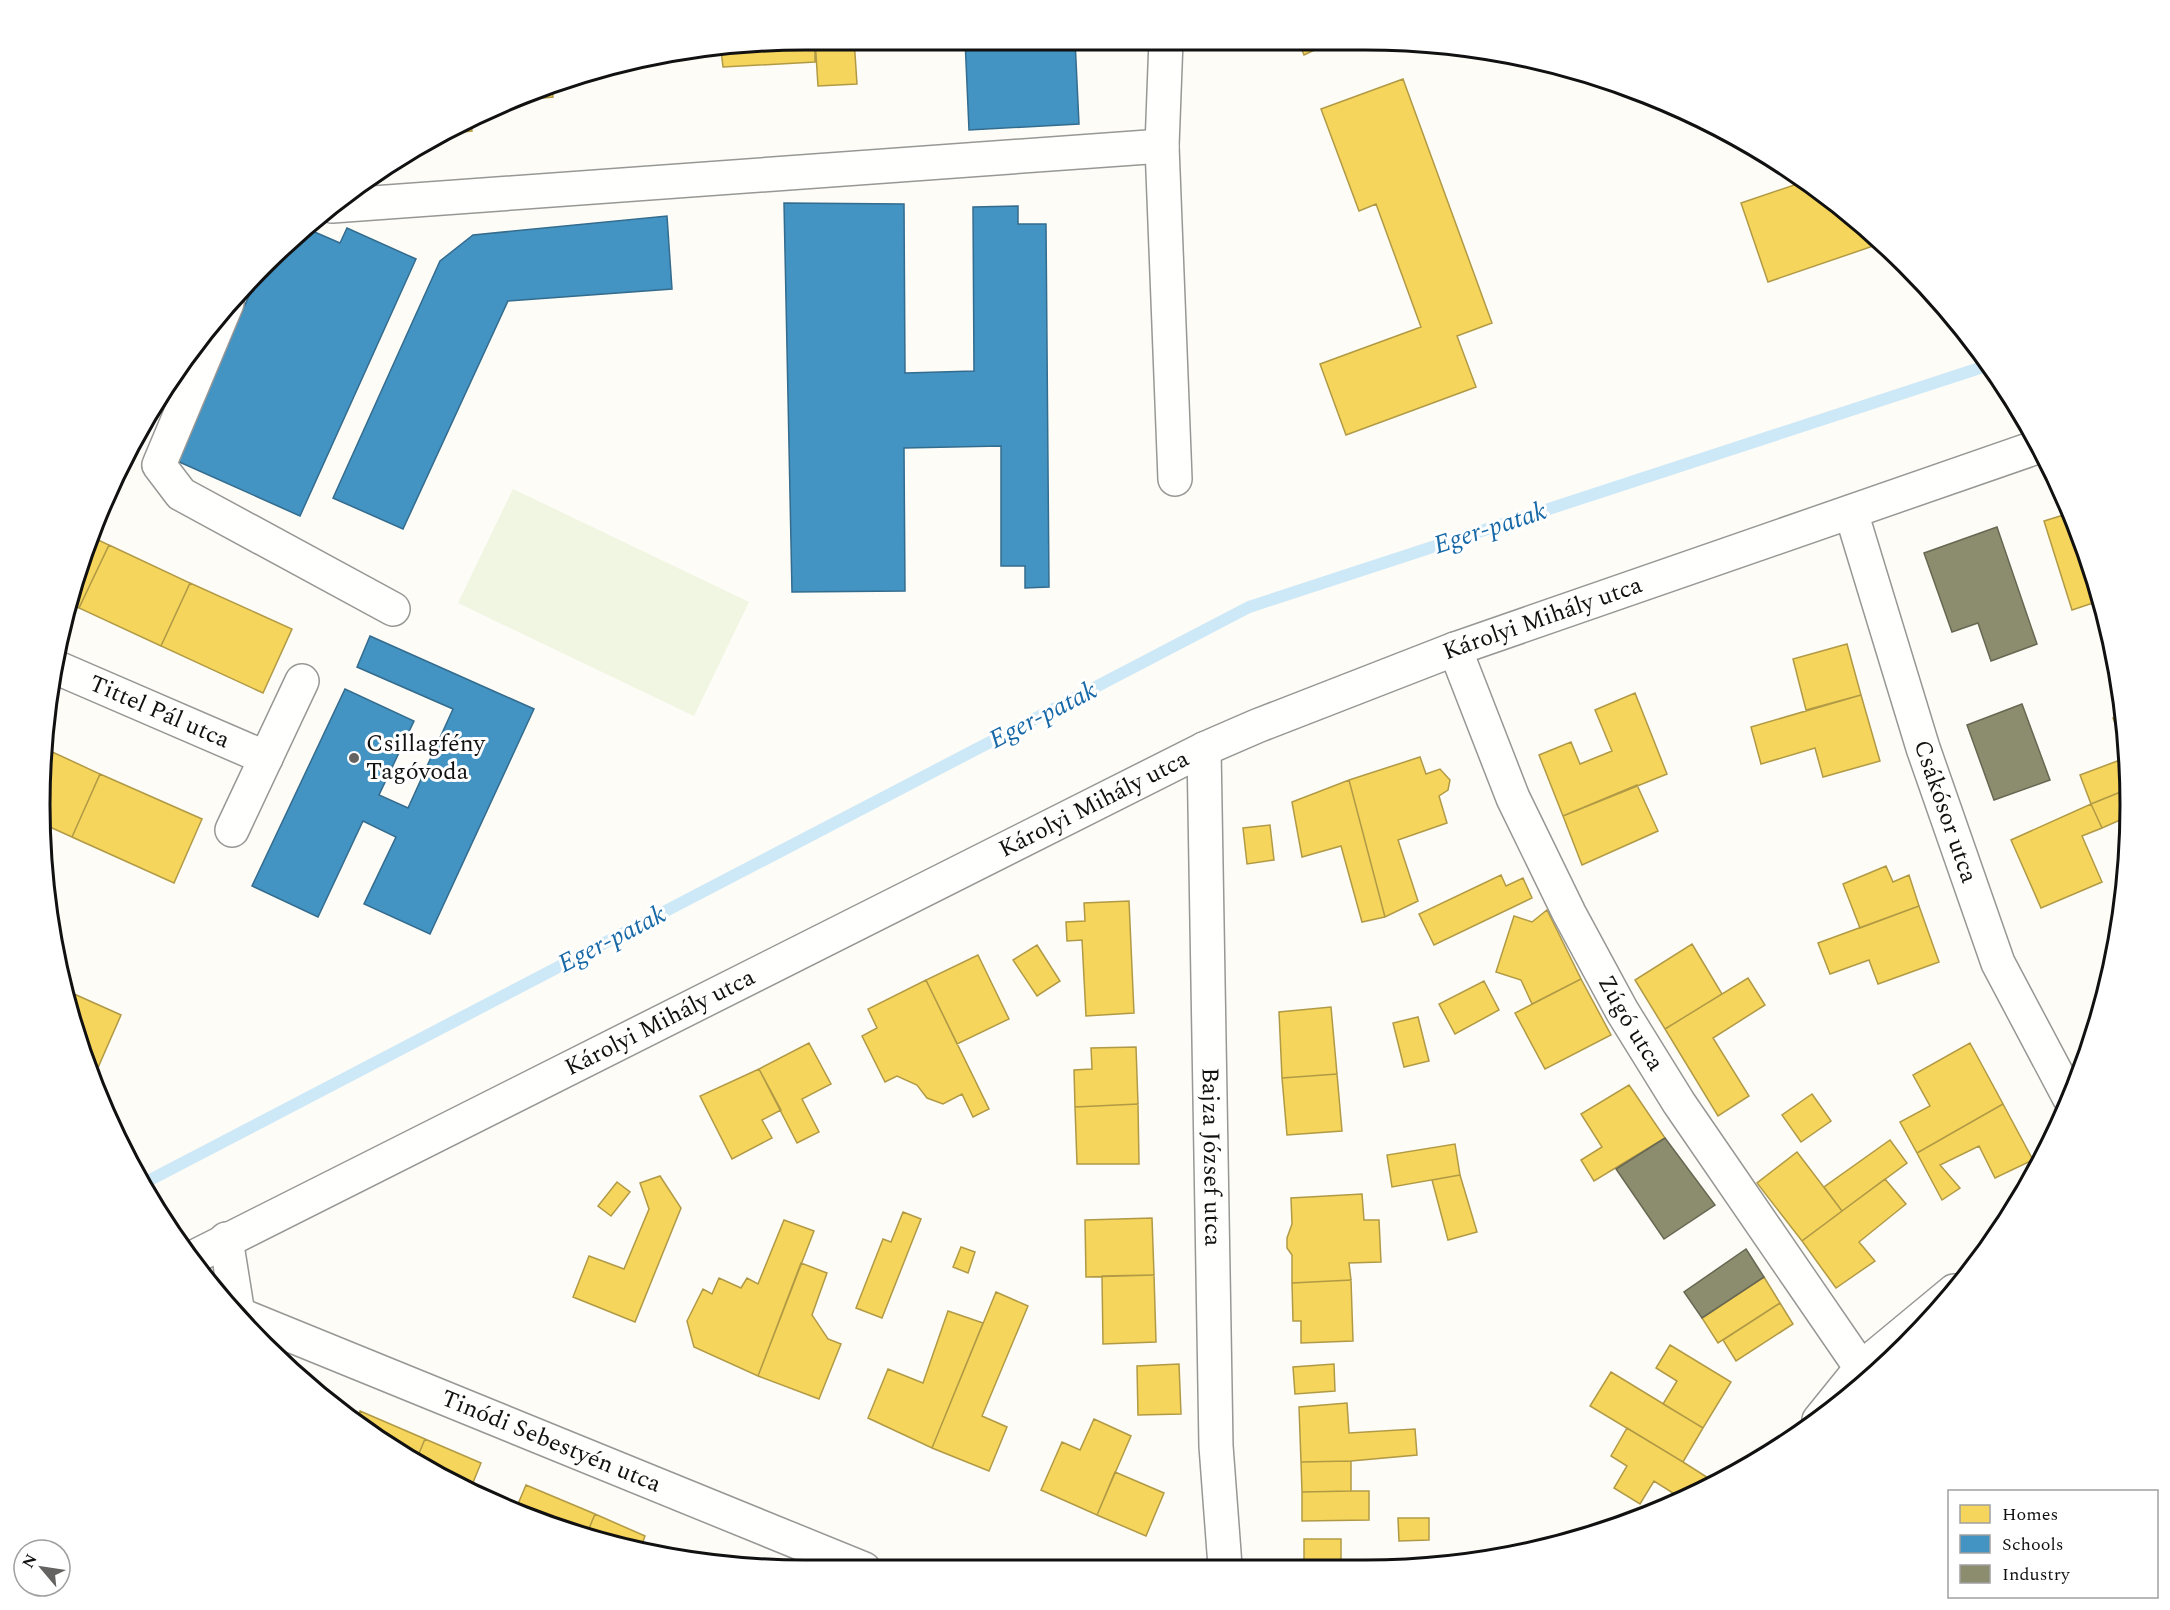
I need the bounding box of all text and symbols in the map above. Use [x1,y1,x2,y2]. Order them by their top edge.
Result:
water label: Eger-patak [1428,491,1552,565]
street label: Károlyi Mihály utca [1438,567,1647,670]
street label: Tittel Pál utca [83,666,236,758]
water label: Eger-patak [982,671,1104,759]
place label: Csillagfény Tagóvoda [366,726,486,790]
street label: Csákósor utca [1904,735,1987,888]
street label: Károlyi Mihály utca [993,741,1196,867]
marker: Csillagfény Tagóvoda [347,751,361,765]
water label: Eger-patak [551,895,673,983]
street label: Károlyi Mihály utca [558,960,762,1086]
street label: Zúgó utca [1588,969,1673,1078]
street label: Bajza József utca [1191,1067,1231,1247]
street label: Tinódi Sebestyén utca [436,1381,667,1503]
legend [1948,1490,2158,1598]
text: Homes [2002,1501,2058,1528]
text: Schools [2002,1531,2064,1558]
north arrow [12,1538,72,1598]
text: N [16,1550,43,1573]
text: Industry [2002,1561,2071,1588]

